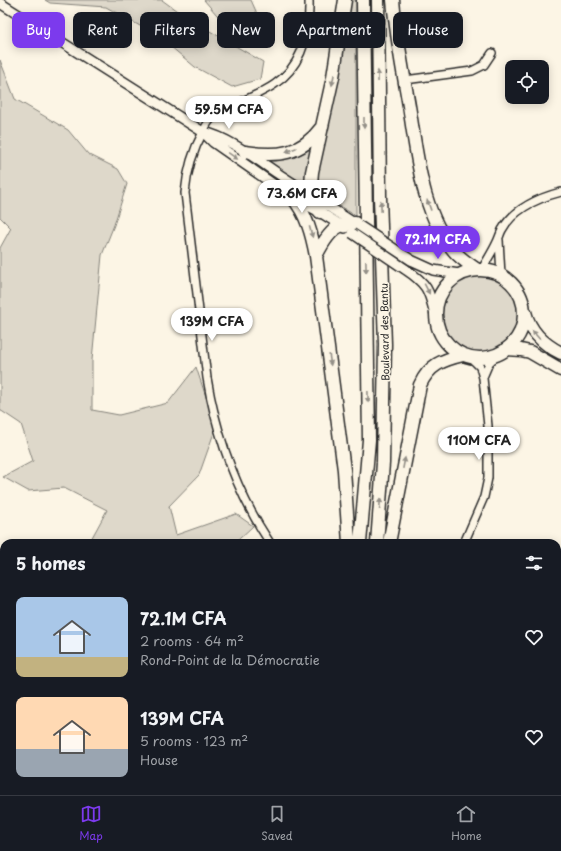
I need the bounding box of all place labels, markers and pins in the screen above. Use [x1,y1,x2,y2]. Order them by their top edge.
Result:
pin: 59.5M CFA [183,96,275,130]
pin: 73.6M CFA [256,180,348,214]
pin: 72.1M CFA [392,226,484,260]
pin: 139M CFA [171,308,253,342]
pin: 110M CFA [438,427,520,461]

